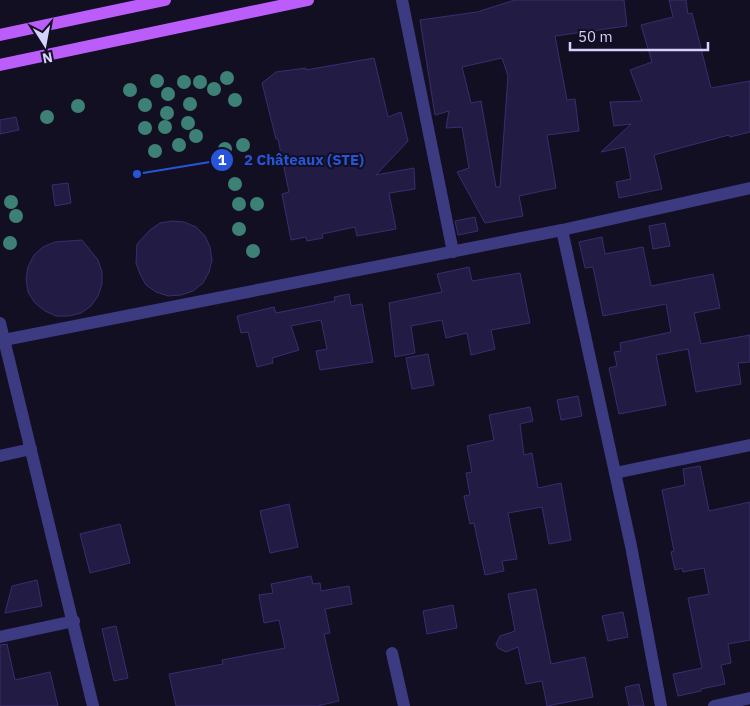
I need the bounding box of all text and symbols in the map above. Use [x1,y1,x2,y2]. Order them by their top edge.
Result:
north arrow [20,20,70,70]
scale bar [570,20,708,52]
text: 50 m [578,27,613,46]
text: N [41,48,54,68]
callout: 2 Châteaux (STE) [209,145,374,175]
text: 1 [217,150,227,169]
text: 2 Châteaux (STE) [244,150,364,169]

